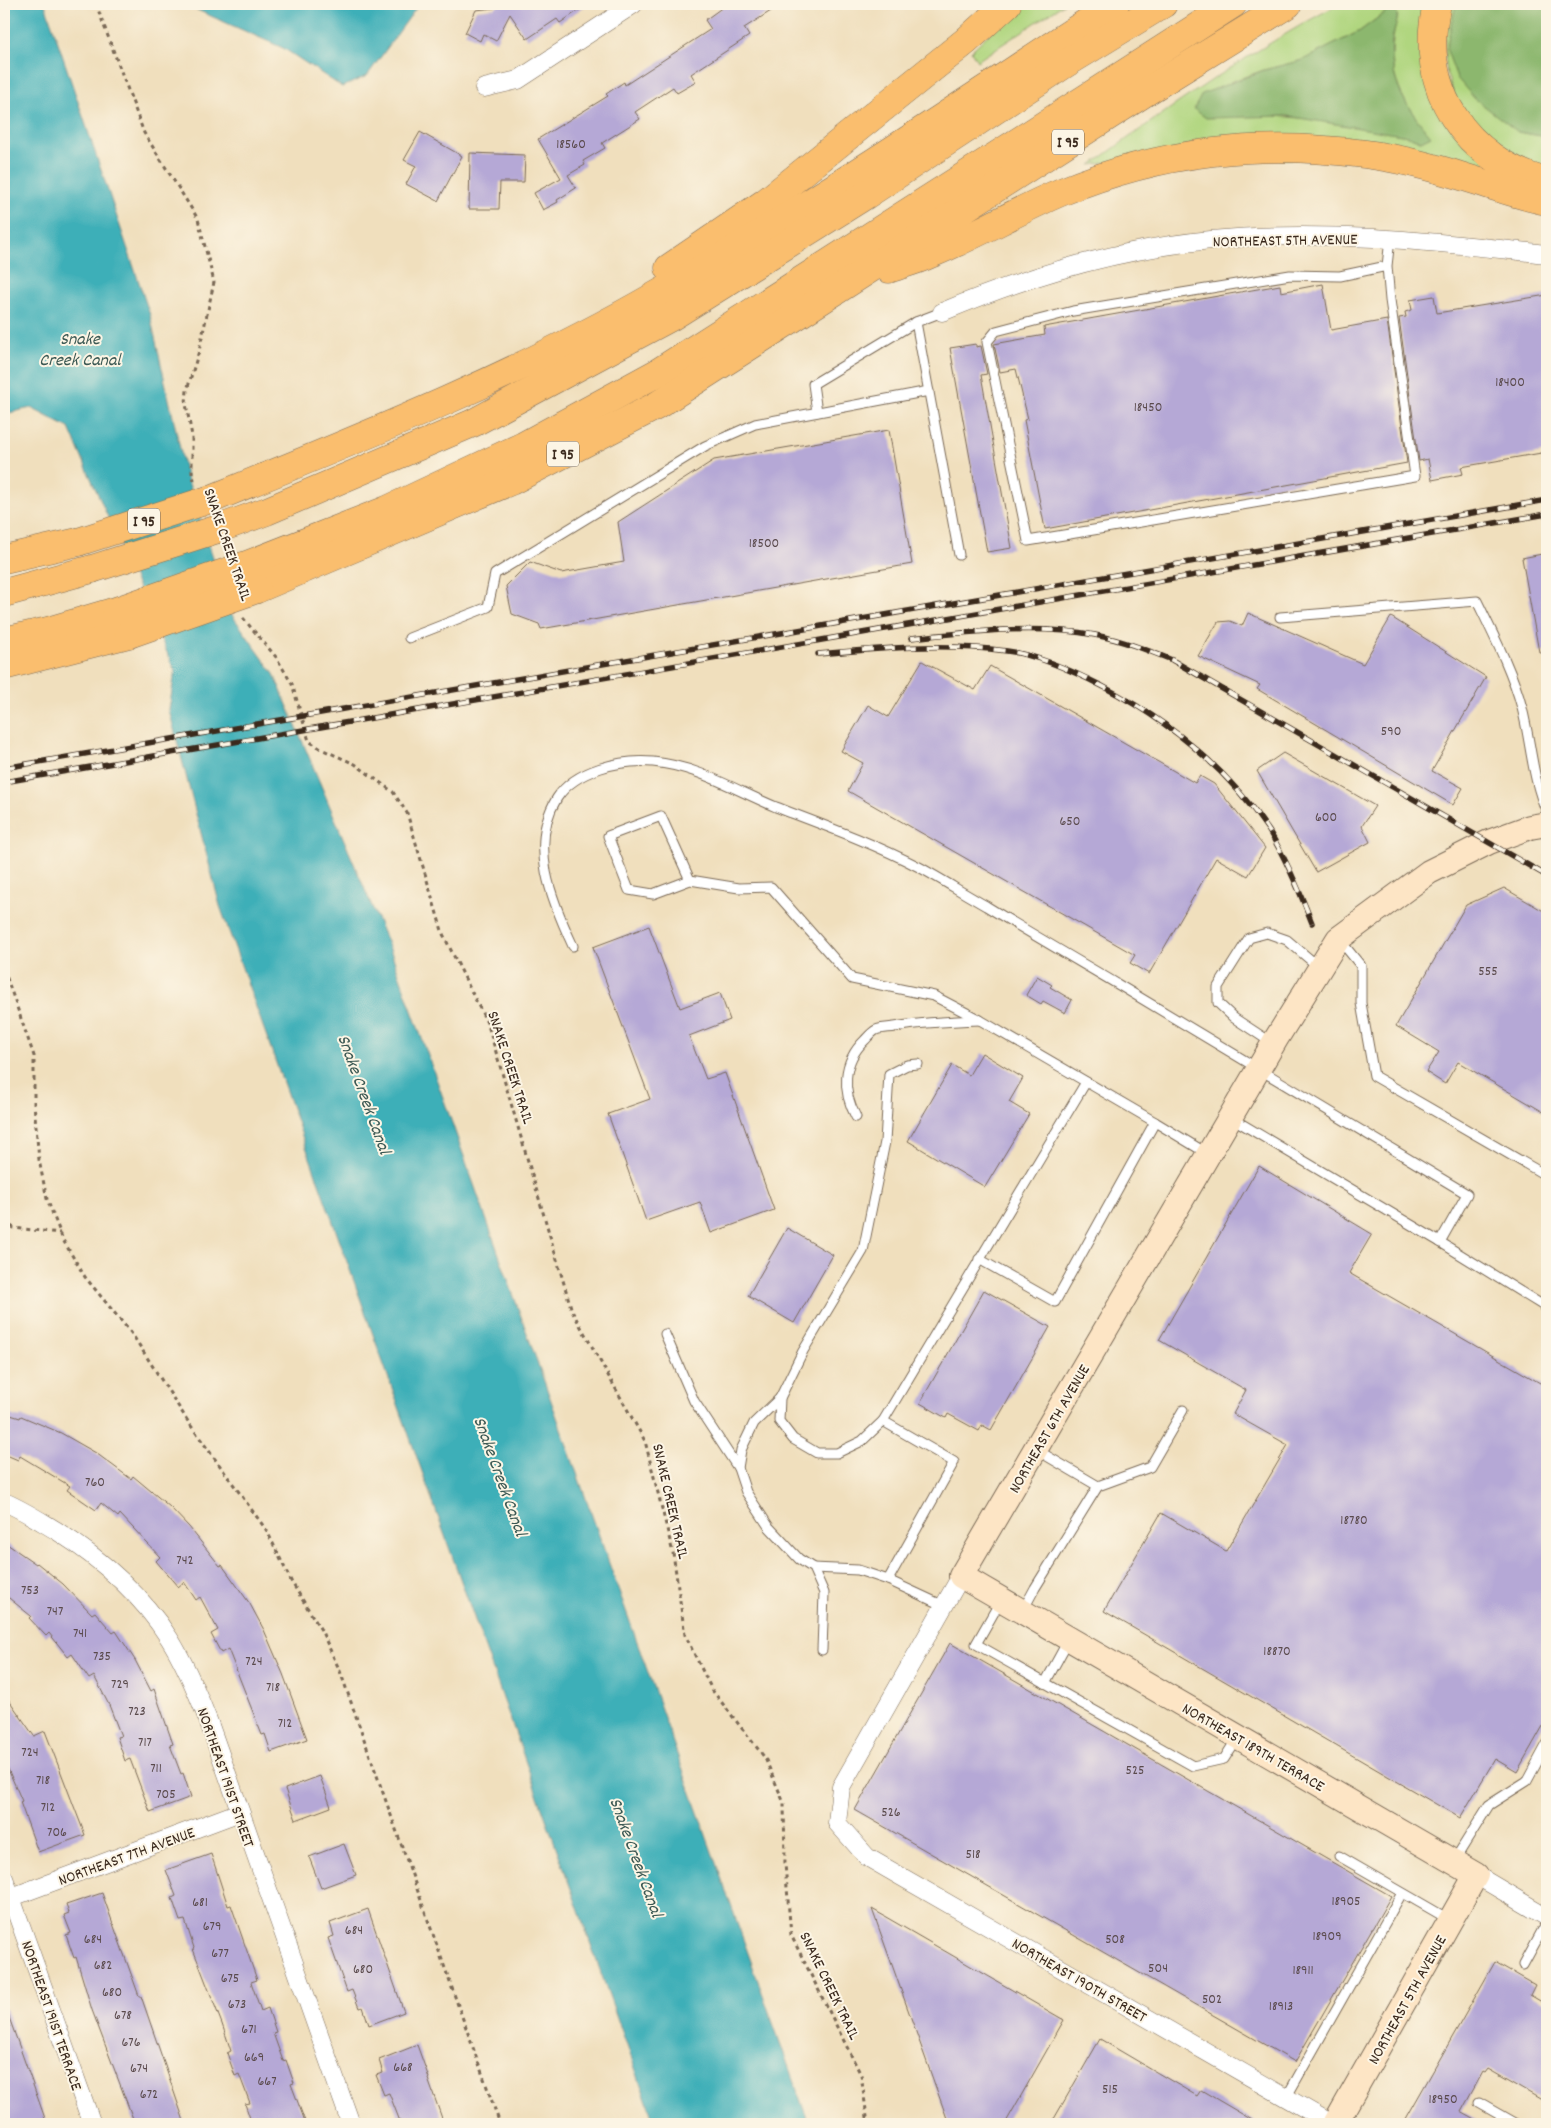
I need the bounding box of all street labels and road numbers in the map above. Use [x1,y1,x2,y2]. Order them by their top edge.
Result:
road number: I 95 [1052,130,1084,154]
street label: NORTHEAST 5TH AVENUE [1212,229,1358,254]
road number: I 95 [547,442,579,466]
street label: SNAKE CREEK TRAIL [197,485,257,605]
road number: I 95 [128,508,160,534]
street label: SNAKE CREEK TRAIL [480,1008,539,1128]
street label: NORTHEAST 6TH AVENUE [1004,1360,1097,1498]
street label: SNAKE CREEK TRAIL [645,1442,694,1562]
street label: NORTHEAST 189TH TERRACE [1177,1698,1329,1799]
street label: NORTHEAST 191ST STREET [190,1705,260,1851]
street label: NORTHEAST 7TH AVENUE [55,1822,199,1893]
street label: SNAKE CREEK TRAIL [793,1928,865,2044]
street label: NORTHEAST 5TH AVENUE [1363,1931,1454,2069]
street label: NORTHEAST 190TH STREET [1007,1933,1151,2030]
street label: NORTHEAST 191ST TERRACE [14,1938,87,2095]

